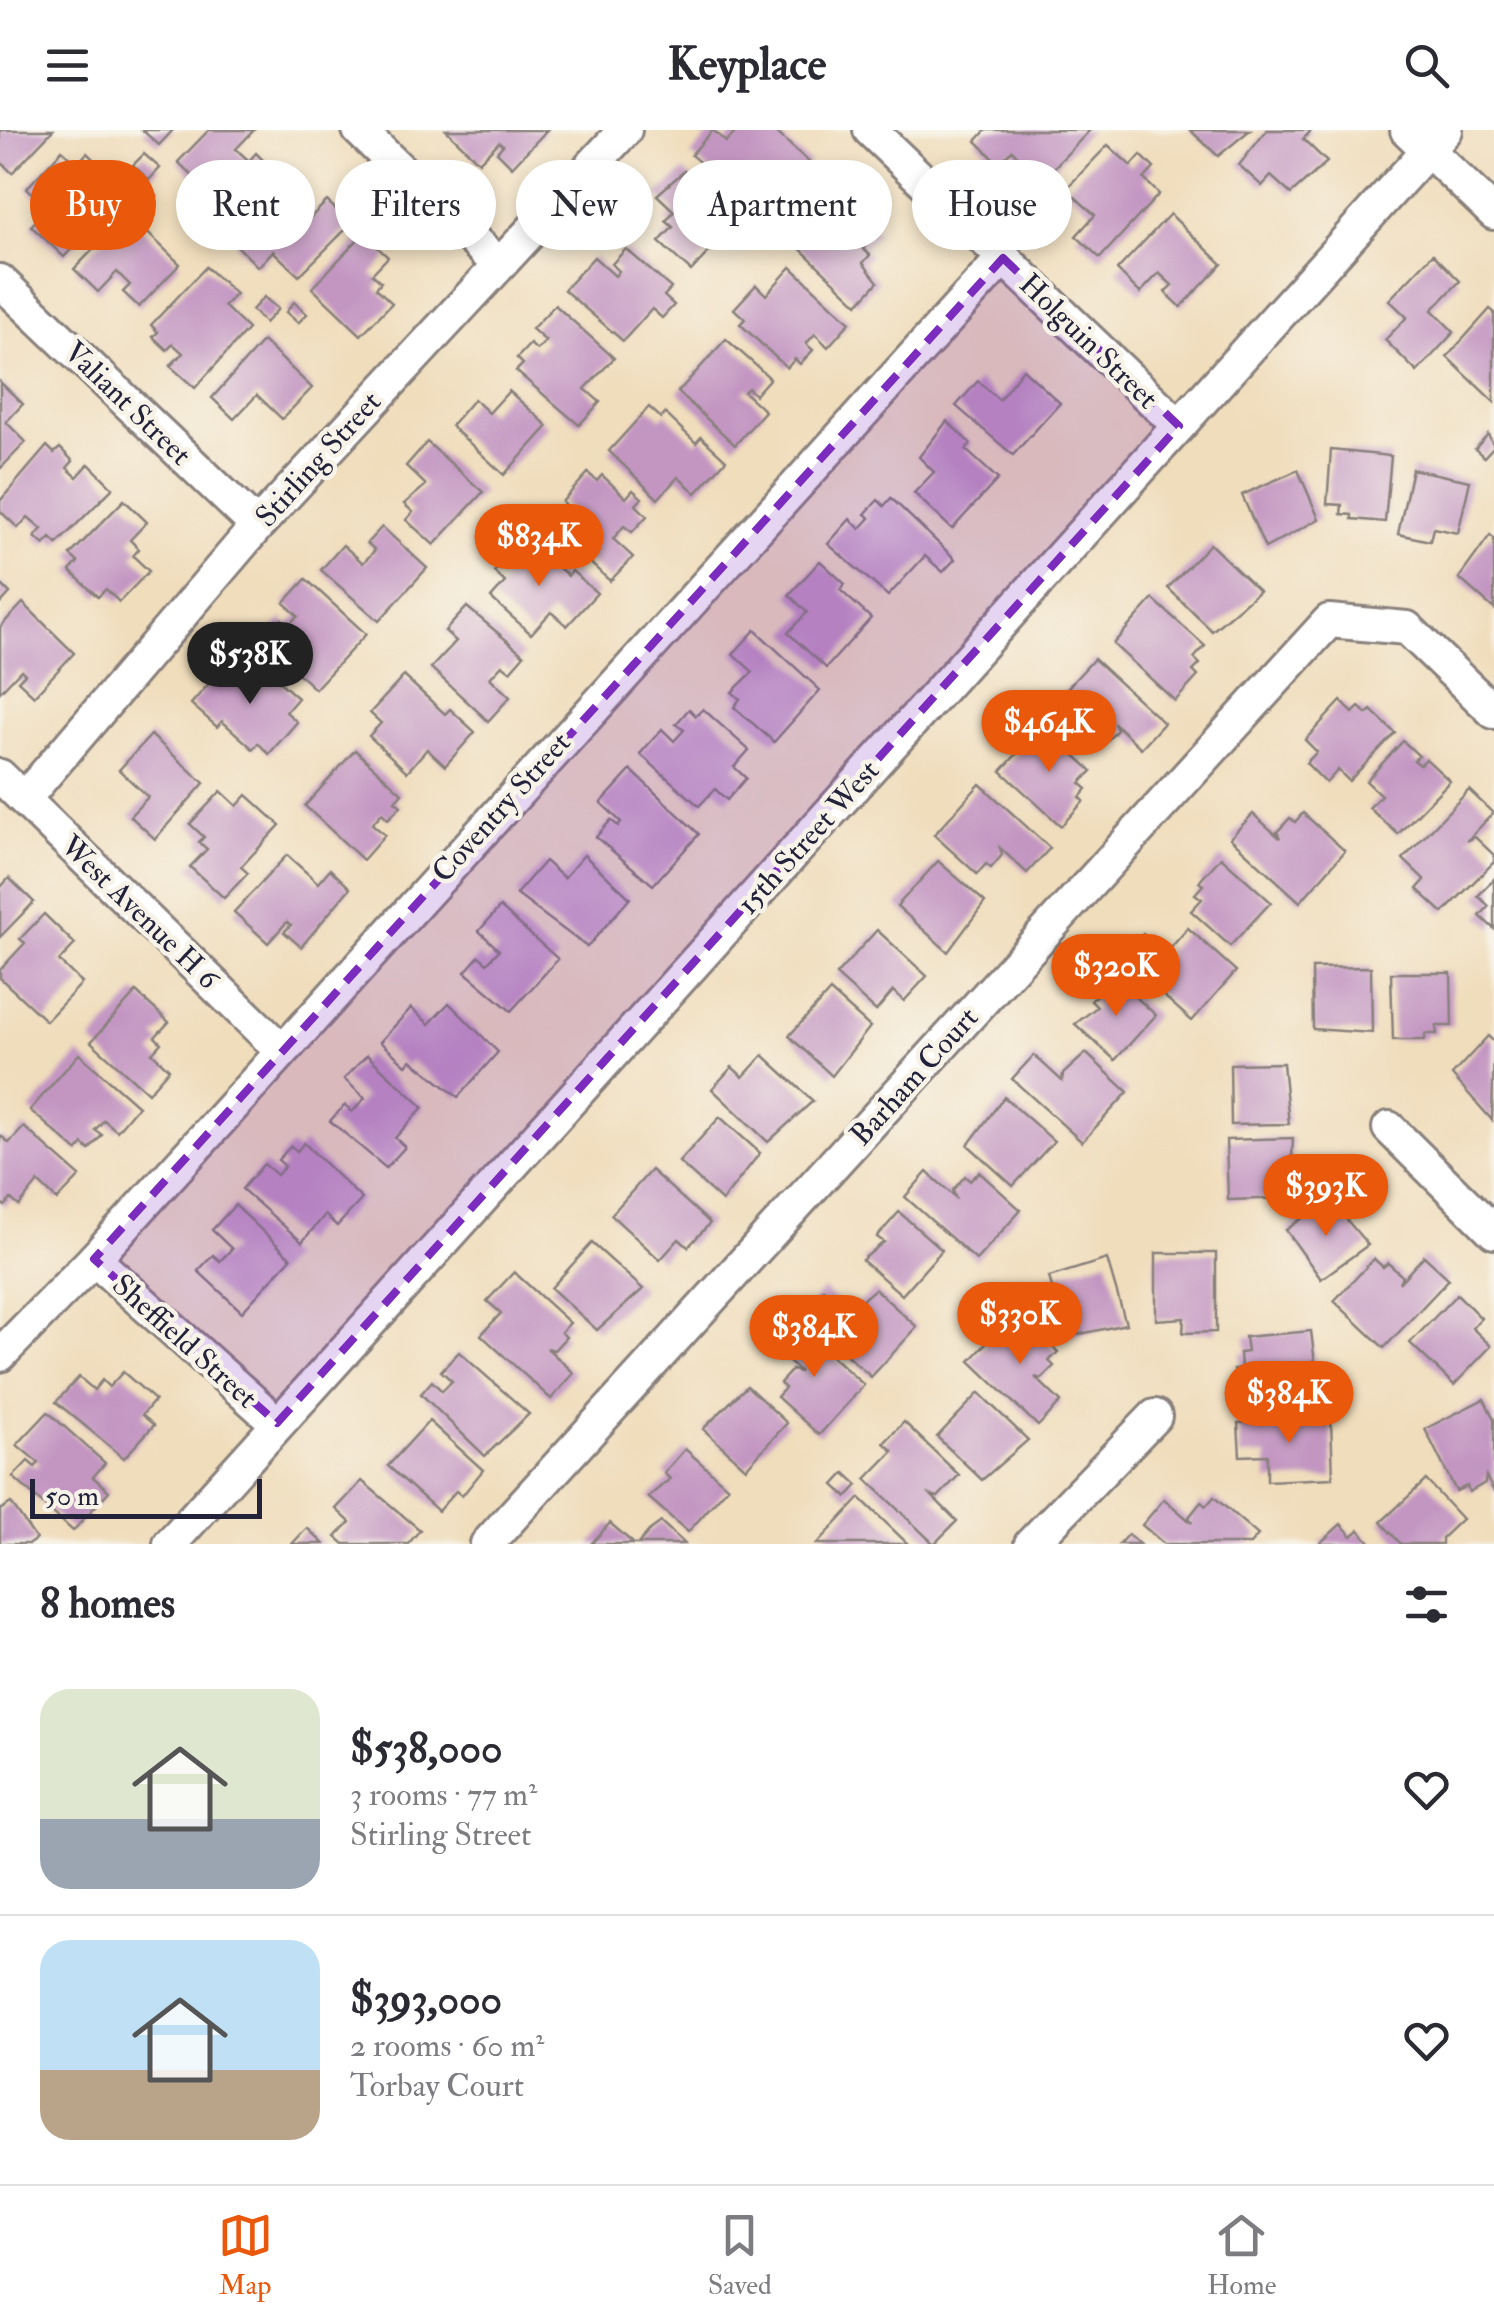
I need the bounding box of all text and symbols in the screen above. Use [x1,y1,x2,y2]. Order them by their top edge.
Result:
text: Keyplace [668,37,826,93]
icon: menu [40,38,95,93]
icon: search [1399,38,1454,93]
chip: Buy [30,160,156,250]
chip: Rent [176,160,315,250]
chip: Filters [335,160,496,250]
chip: New [516,160,653,250]
chip: Apartment [673,160,892,250]
chip: House [912,160,1072,250]
street label: Holguin Street [1011,266,1166,417]
street label: Valiant Street [56,334,199,473]
street label: Stirling Street [248,384,389,535]
pin: $834K [469,504,609,589]
text: $834K [497,516,581,556]
pin: $538K [180,622,320,707]
text: $538K [209,634,291,674]
pin: $464K [979,690,1119,775]
text: $464K [1003,702,1095,742]
street label: Coventry Street [424,724,579,890]
street label: 15th Street West [730,752,887,922]
street label: West Avenue H 6 [52,827,228,998]
pin: $320K [1046,934,1186,1019]
text: $320K [1073,946,1159,986]
street label: Barham Court [843,999,986,1153]
pin: $393K [1256,1154,1396,1239]
text: $393K [1285,1166,1367,1206]
street label: Sheffield Street [104,1267,265,1416]
pin: $330K [950,1282,1090,1367]
text: $330K [979,1294,1061,1334]
pin: $384K [744,1295,884,1380]
text: $384K [771,1307,857,1347]
pin: $384K [1219,1361,1359,1446]
text: $384K [1246,1373,1332,1413]
scale bar [30,1474,262,1518]
text: 50 m [45,1479,99,1514]
icon: filters [1399,1577,1454,1632]
text: 8 homes [40,1578,175,1630]
text: $538,000 [350,1723,503,1775]
icon: home [120,1729,240,1849]
icon: heart [1399,1762,1454,1817]
text: 3 rooms · 77 m² [350,1775,537,1815]
text: Stirling Street [350,1815,531,1855]
text: $393,000 [350,1974,502,2026]
icon: home [120,1980,240,2100]
icon: heart [1399,2013,1454,2068]
text: 2 rooms · 60 m² [350,2026,544,2066]
text: Torbay Court [350,2066,524,2106]
tab: Map [218,2208,273,2303]
tab: Saved [708,2208,772,2303]
tab: Home [1207,2208,1276,2303]

